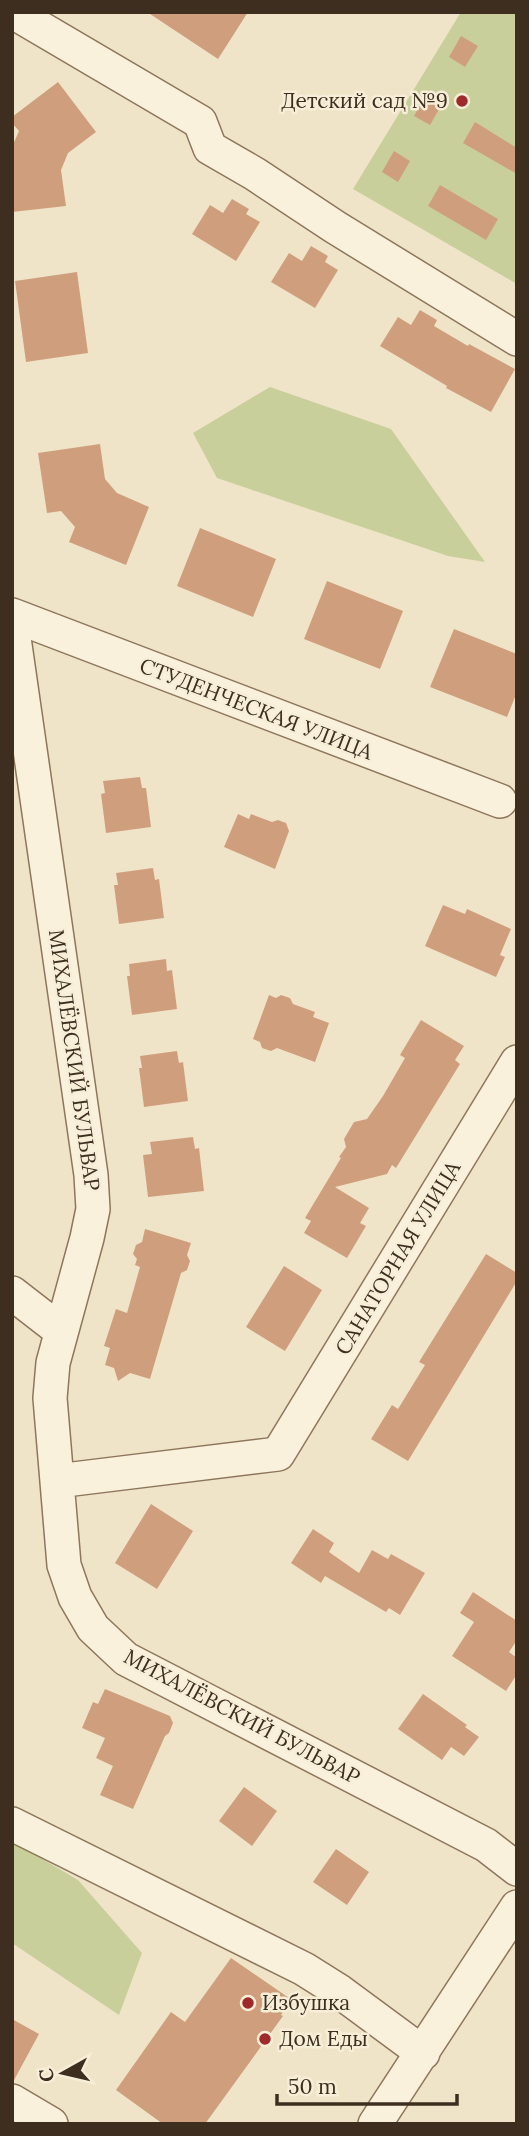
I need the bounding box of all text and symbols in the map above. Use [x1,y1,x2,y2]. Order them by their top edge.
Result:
place label: Детский сад №9 [281,87,448,114]
marker: Детский сад №9 [454,93,470,109]
street label: СТУДЕНЧЕСКАЯ УЛИЦА [136,652,377,766]
street label: МИХАЛЁВСКИЙ БУЛЬВАР [43,928,106,1193]
street label: САНАТОРНАЯ УЛИЦА [329,1155,467,1360]
street label: МИХАЛЁВСКИЙ БУЛЬВАР [120,1643,365,1790]
place label: Избушка [262,1989,350,2016]
marker: Избушка [240,1995,256,2011]
place label: Дом Еды [279,2025,368,2052]
marker: Дом Еды [257,2031,273,2047]
north arrow [28,2038,98,2108]
scale bar [277,2062,457,2106]
text: С [33,2067,59,2084]
text: 50 m [288,2073,337,2100]

